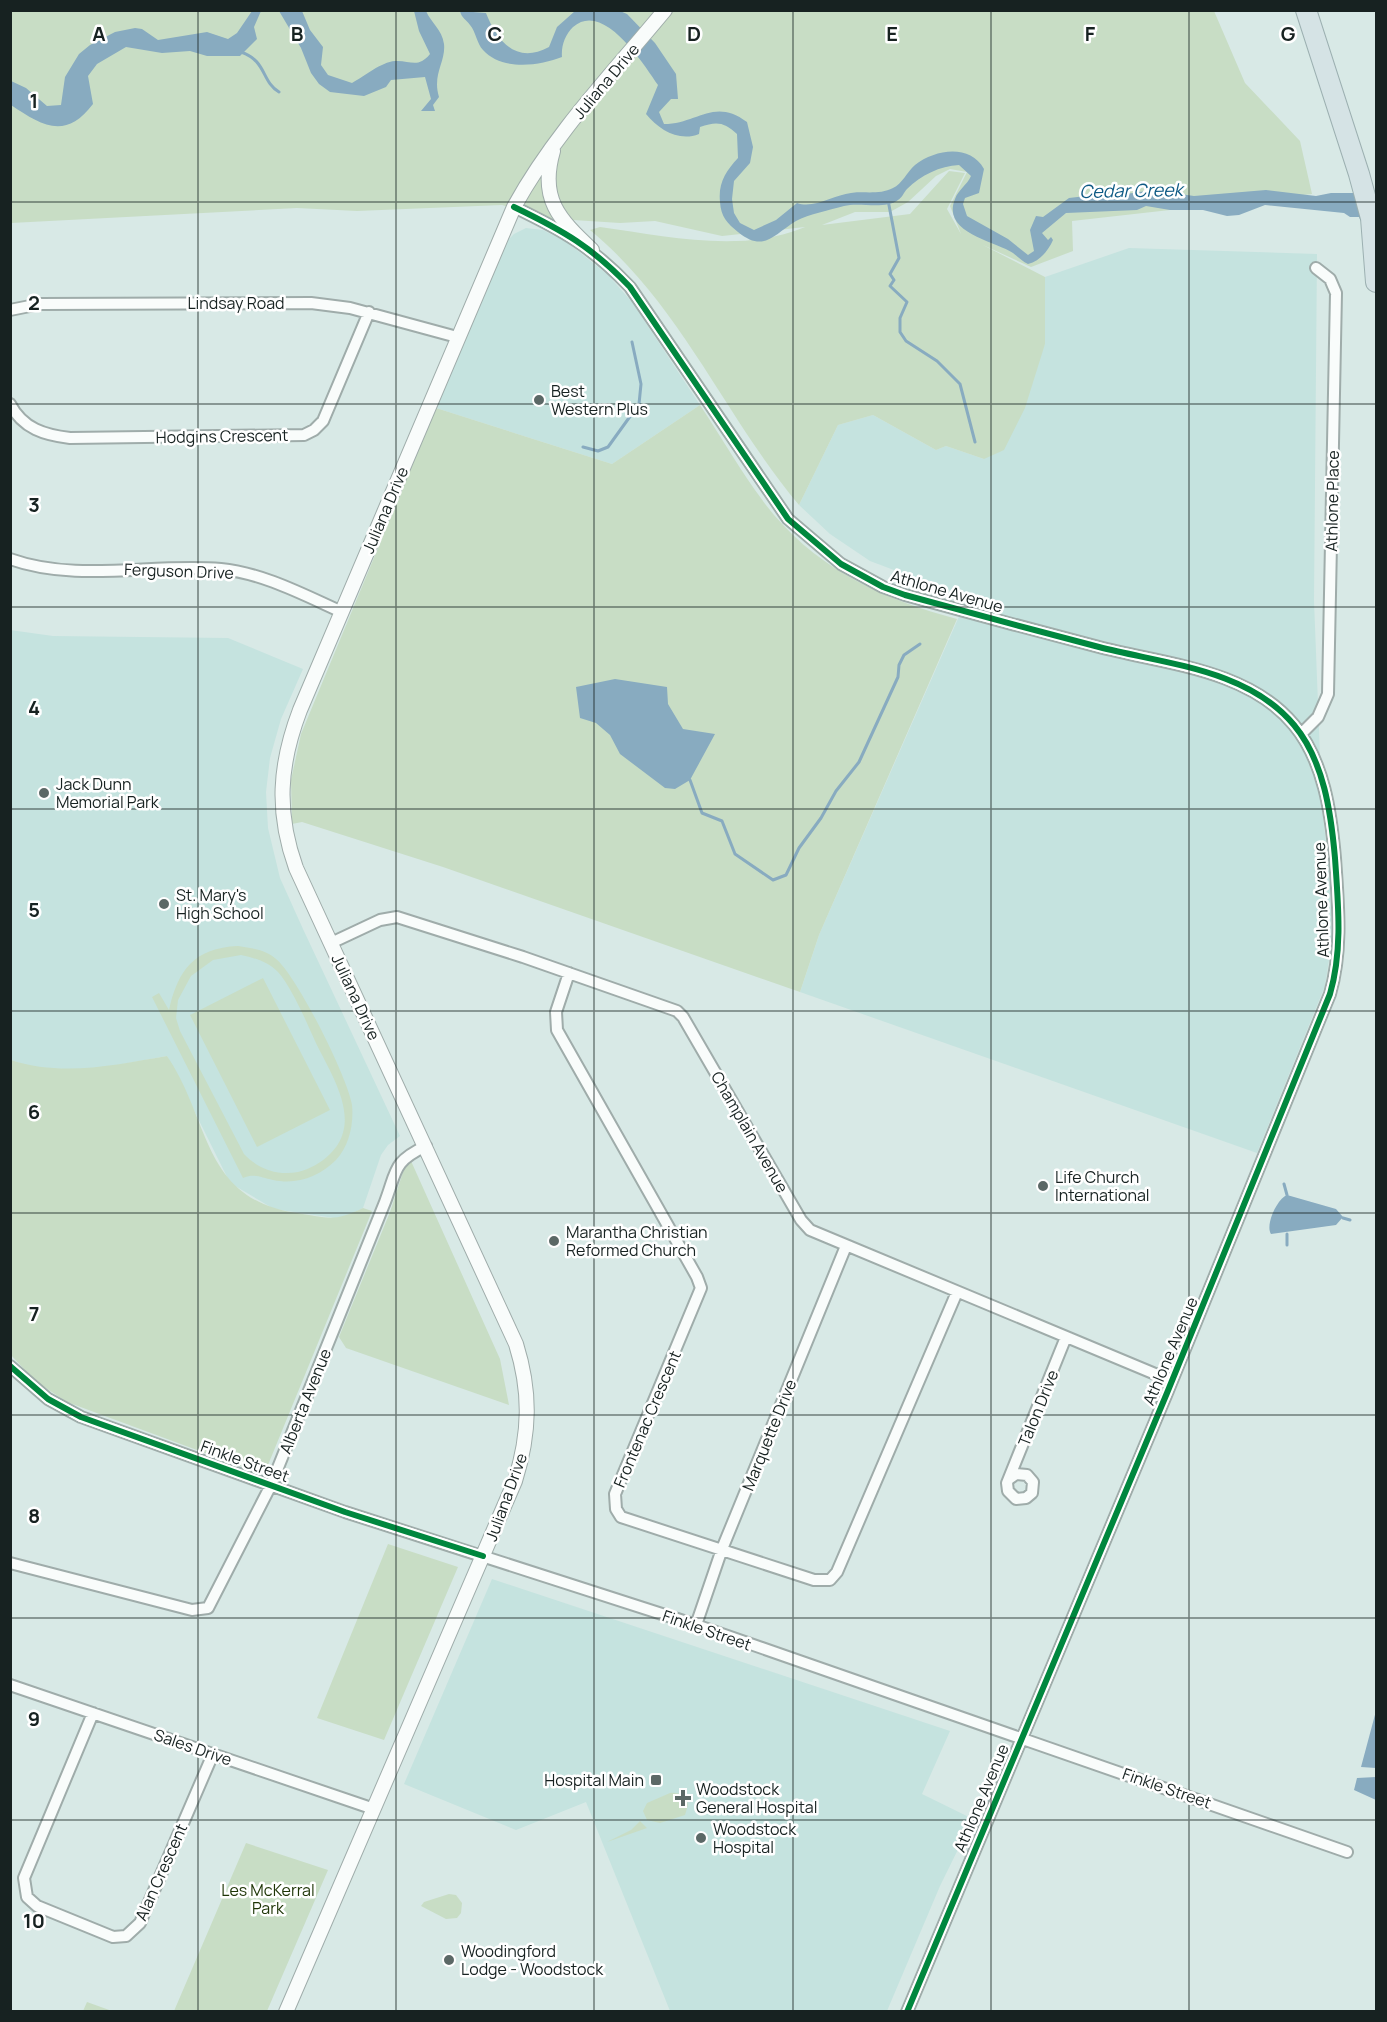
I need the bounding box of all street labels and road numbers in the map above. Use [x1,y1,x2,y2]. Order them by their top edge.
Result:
street label: Juliana Drive [568,39,644,123]
street label: Lindsay Road [187,292,285,314]
street label: Hodgins Crescent [155,424,289,448]
street label: Athlone Place [1320,450,1344,552]
street label: Juliana Drive [357,463,413,557]
street label: Ferguson Drive [124,558,234,584]
street label: Athlone Avenue [888,564,1006,618]
street label: Athlone Avenue [1308,842,1334,958]
street label: Juliana Drive [327,951,385,1043]
street label: Champlain Avenue [706,1067,794,1197]
street label: Athlone Avenue [1137,1293,1203,1409]
street label: Alberta Avenue [274,1345,336,1457]
street label: Frontenac Crescent [608,1347,686,1491]
street label: Talon Drive [1013,1367,1063,1449]
street label: Marquette Drive [737,1376,801,1494]
street label: Finkle Street [198,1435,292,1487]
street label: Juliana Drive [480,1450,532,1544]
street label: Finkle Street [660,1605,754,1655]
street label: Sales Drive [151,1723,235,1771]
street label: Athlone Avenue [948,1740,1014,1856]
street label: Finkle Street [1120,1763,1214,1813]
street label: Alan Crescent [130,1820,192,1924]

